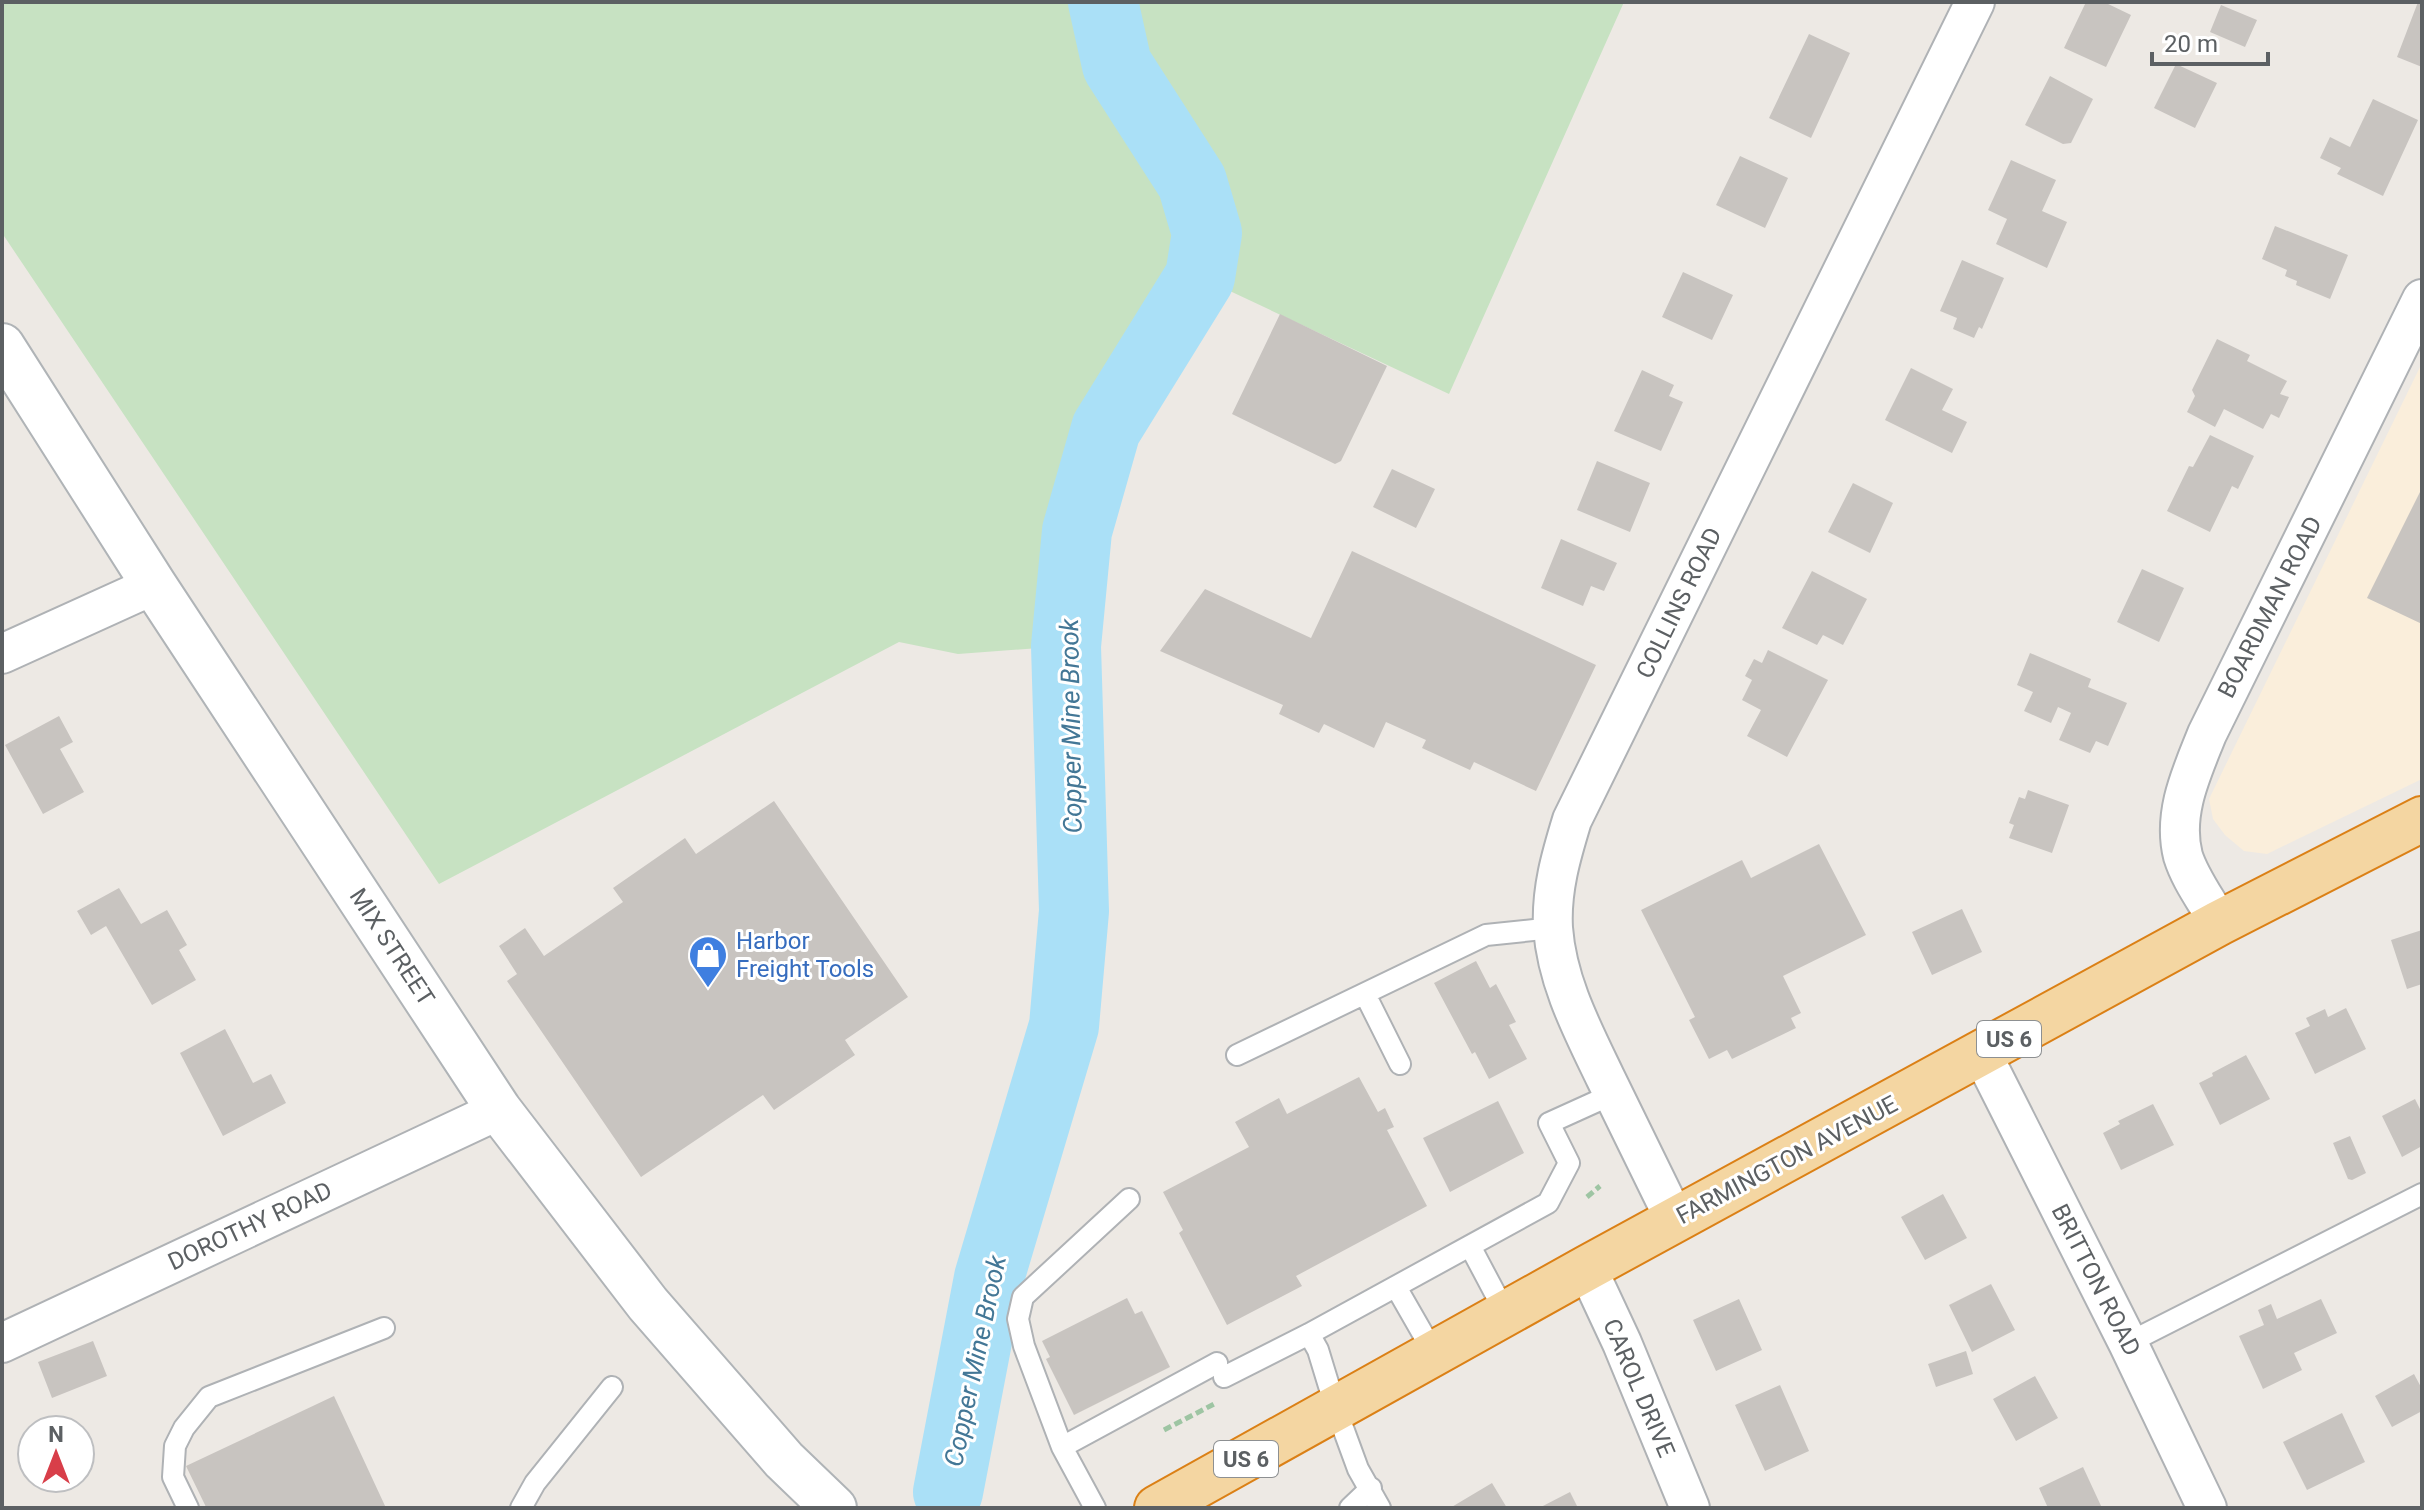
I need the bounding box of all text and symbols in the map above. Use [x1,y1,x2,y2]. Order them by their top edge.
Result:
scale bar [2152,16,2268,66]
text: 20 m [2164,30,2218,58]
street label: BOARDMAN ROAD [2212,512,2328,702]
street label: COLLINS ROAD [1630,523,1728,683]
water label: Copper Mine Brook [1054,617,1088,834]
street label: MIX STREET [344,883,440,1011]
place label: Harbor Freight Tools [736,927,874,983]
shop icon: Harbor Freight Tools [687,934,729,989]
road number: US 6 [1977,1021,2041,1057]
street label: FARMINGTON AVENUE [1672,1090,1902,1230]
street label: DOROTHY ROAD [164,1176,336,1276]
street label: BRITTON ROAD [2046,1199,2146,1361]
water label: Copper Mine Brook [938,1252,1012,1469]
street label: CAROL DRIVE [1597,1315,1681,1461]
north arrow [16,1414,96,1494]
text: N [48,1422,64,1447]
road number: US 6 [1214,1441,1278,1477]

